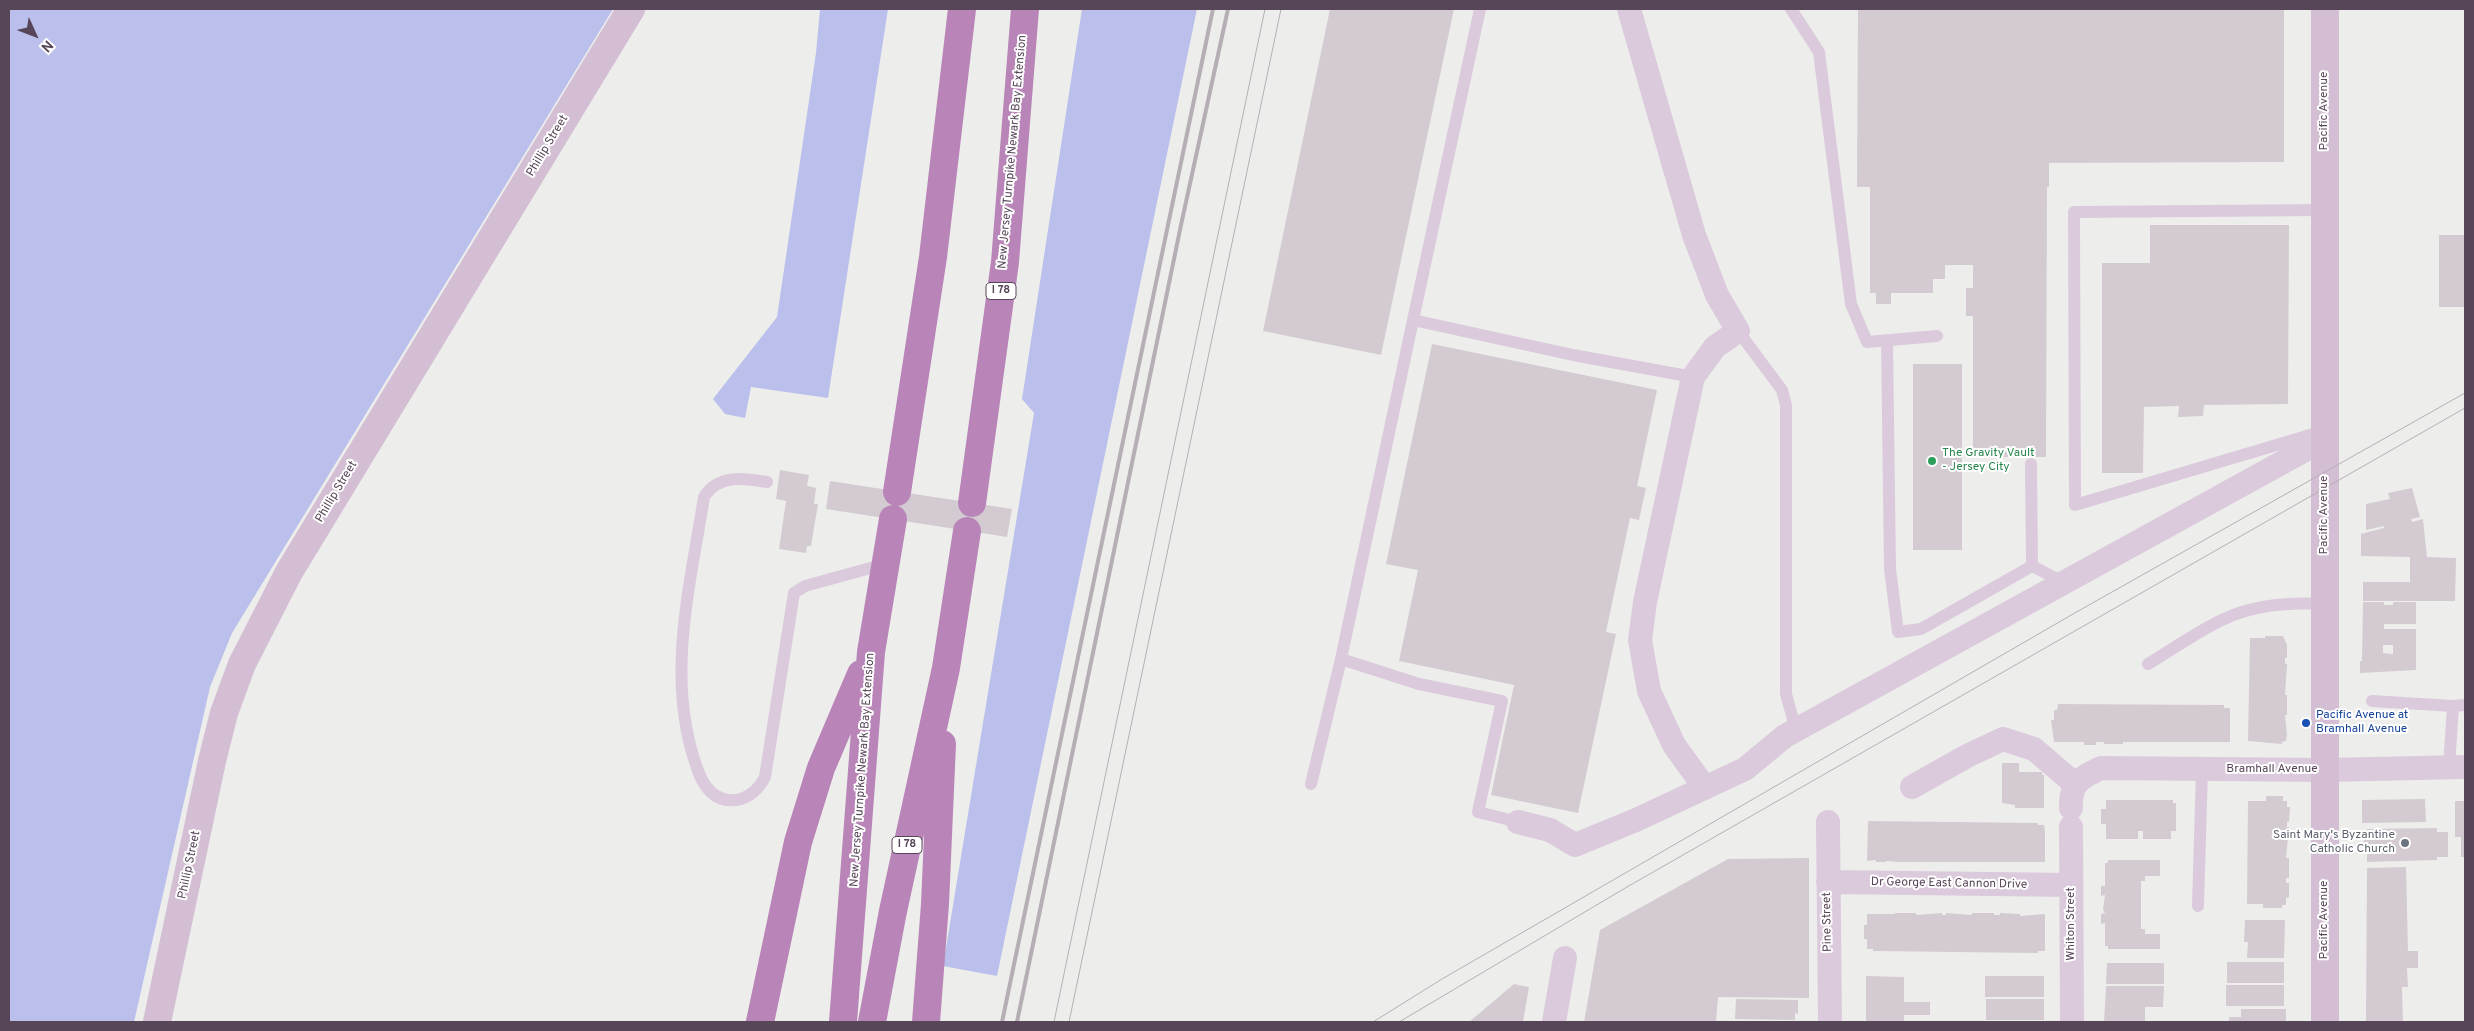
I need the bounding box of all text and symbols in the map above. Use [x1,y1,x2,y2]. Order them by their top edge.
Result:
north arrow [10,10,60,60]
street label: New Jersey Turnpike Newark Bay Extension [996,34,1030,270]
text: N [37,36,56,55]
street label: Pacific Avenue [2318,72,2332,150]
street label: Phillip Street [524,113,572,179]
road number: I 78 [986,282,1016,300]
place label: The Gravity Vault - Jersey City [1942,447,2035,475]
marker: The Gravity Vault - Jersey City [1926,455,1938,467]
street label: Phillip Street [313,459,361,525]
street label: Pacific Avenue [2318,476,2332,554]
street label: New Jersey Turnpike Newark Bay Extension [848,652,878,888]
place label: Pacific Avenue at Bramhall Avenue [2316,709,2408,737]
marker: Pacific Avenue at Bramhall Avenue [2300,717,2312,729]
street label: Bramhall Avenue [2226,763,2318,777]
place label: Saint Mary's Byzantine Catholic Church [2273,829,2395,857]
street label: Phillip Street [176,830,204,900]
road number: I 78 [892,836,922,854]
marker: Saint Mary's Byzantine Catholic Church [2399,837,2411,849]
street label: Dr George East Cannon Drive [1871,875,2027,893]
street label: Pacific Avenue [2318,881,2332,959]
street label: Whiton Street [2065,887,2079,961]
street label: Pine Street [1820,892,1836,952]

